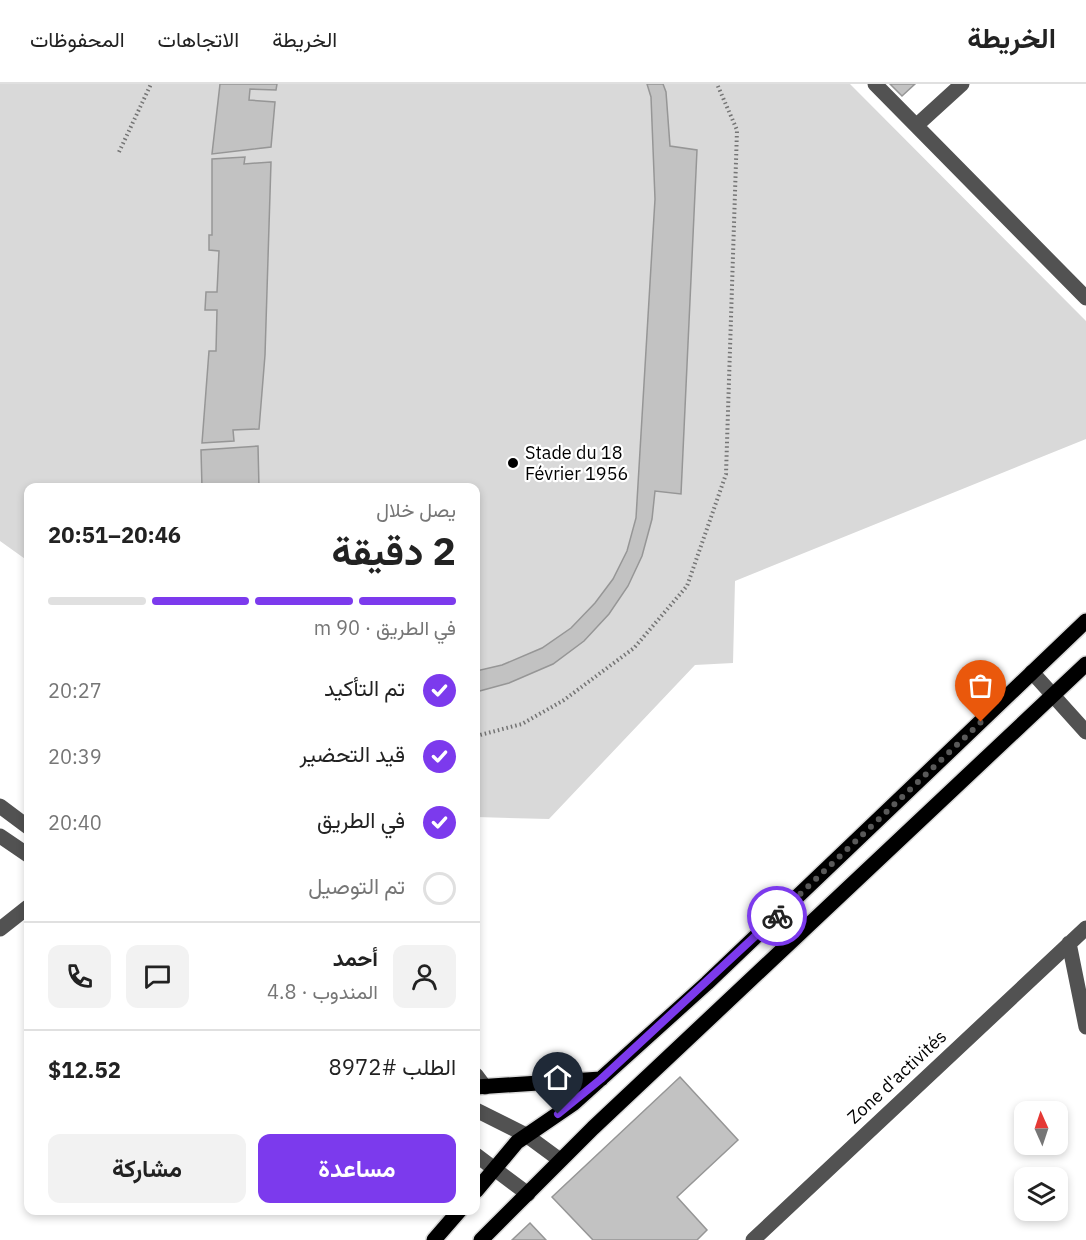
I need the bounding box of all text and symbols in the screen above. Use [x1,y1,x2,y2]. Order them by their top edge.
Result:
text: الخريطة [967,19,1056,56]
text: المحفوظات [30,25,125,53]
text: الاتجاهات [158,25,239,53]
text: الخريطة [272,25,337,53]
place label: Stade du 18 Février 1956 [525,441,628,485]
marker: Stade du 18 Février 1956 [506,456,520,470]
text: يصل خلال [376,496,456,523]
text: 20:46–20:51 [48,520,181,549]
text: 2 دقيقة [331,525,456,576]
text: في الطريق · 90 m [314,614,456,641]
pin [955,660,1006,722]
icon: bag [964,669,997,702]
text: تم التأكيد [324,673,405,702]
icon: check [423,674,456,707]
text: 20:27 [48,677,102,704]
text: قيد التحضير [300,739,405,768]
icon: check [423,740,456,773]
text: 20:39 [48,743,102,770]
text: في الطريق [317,805,405,834]
icon: check [423,806,456,839]
text: 20:40 [48,809,102,836]
text: تم التوصيل [308,871,405,900]
courier [747,886,807,946]
icon: bike [761,900,794,933]
text: أحمد [333,943,378,972]
button: phone [48,945,111,1008]
button: chat [126,945,189,1008]
button: person [393,945,456,1008]
text: المندوب · 4.8 [267,978,378,1005]
street label: Zone d'activités [842,1025,951,1128]
text: الطلب #8972 [329,1052,456,1081]
pin [532,1052,583,1114]
text: $12.52 [48,1055,121,1084]
icon: home [541,1061,574,1094]
north arrow [1014,1101,1068,1155]
map controls [1014,1101,1068,1221]
button: مشاركة [48,1134,246,1203]
button: مساعدة [258,1134,456,1203]
button: layers [1014,1167,1068,1221]

